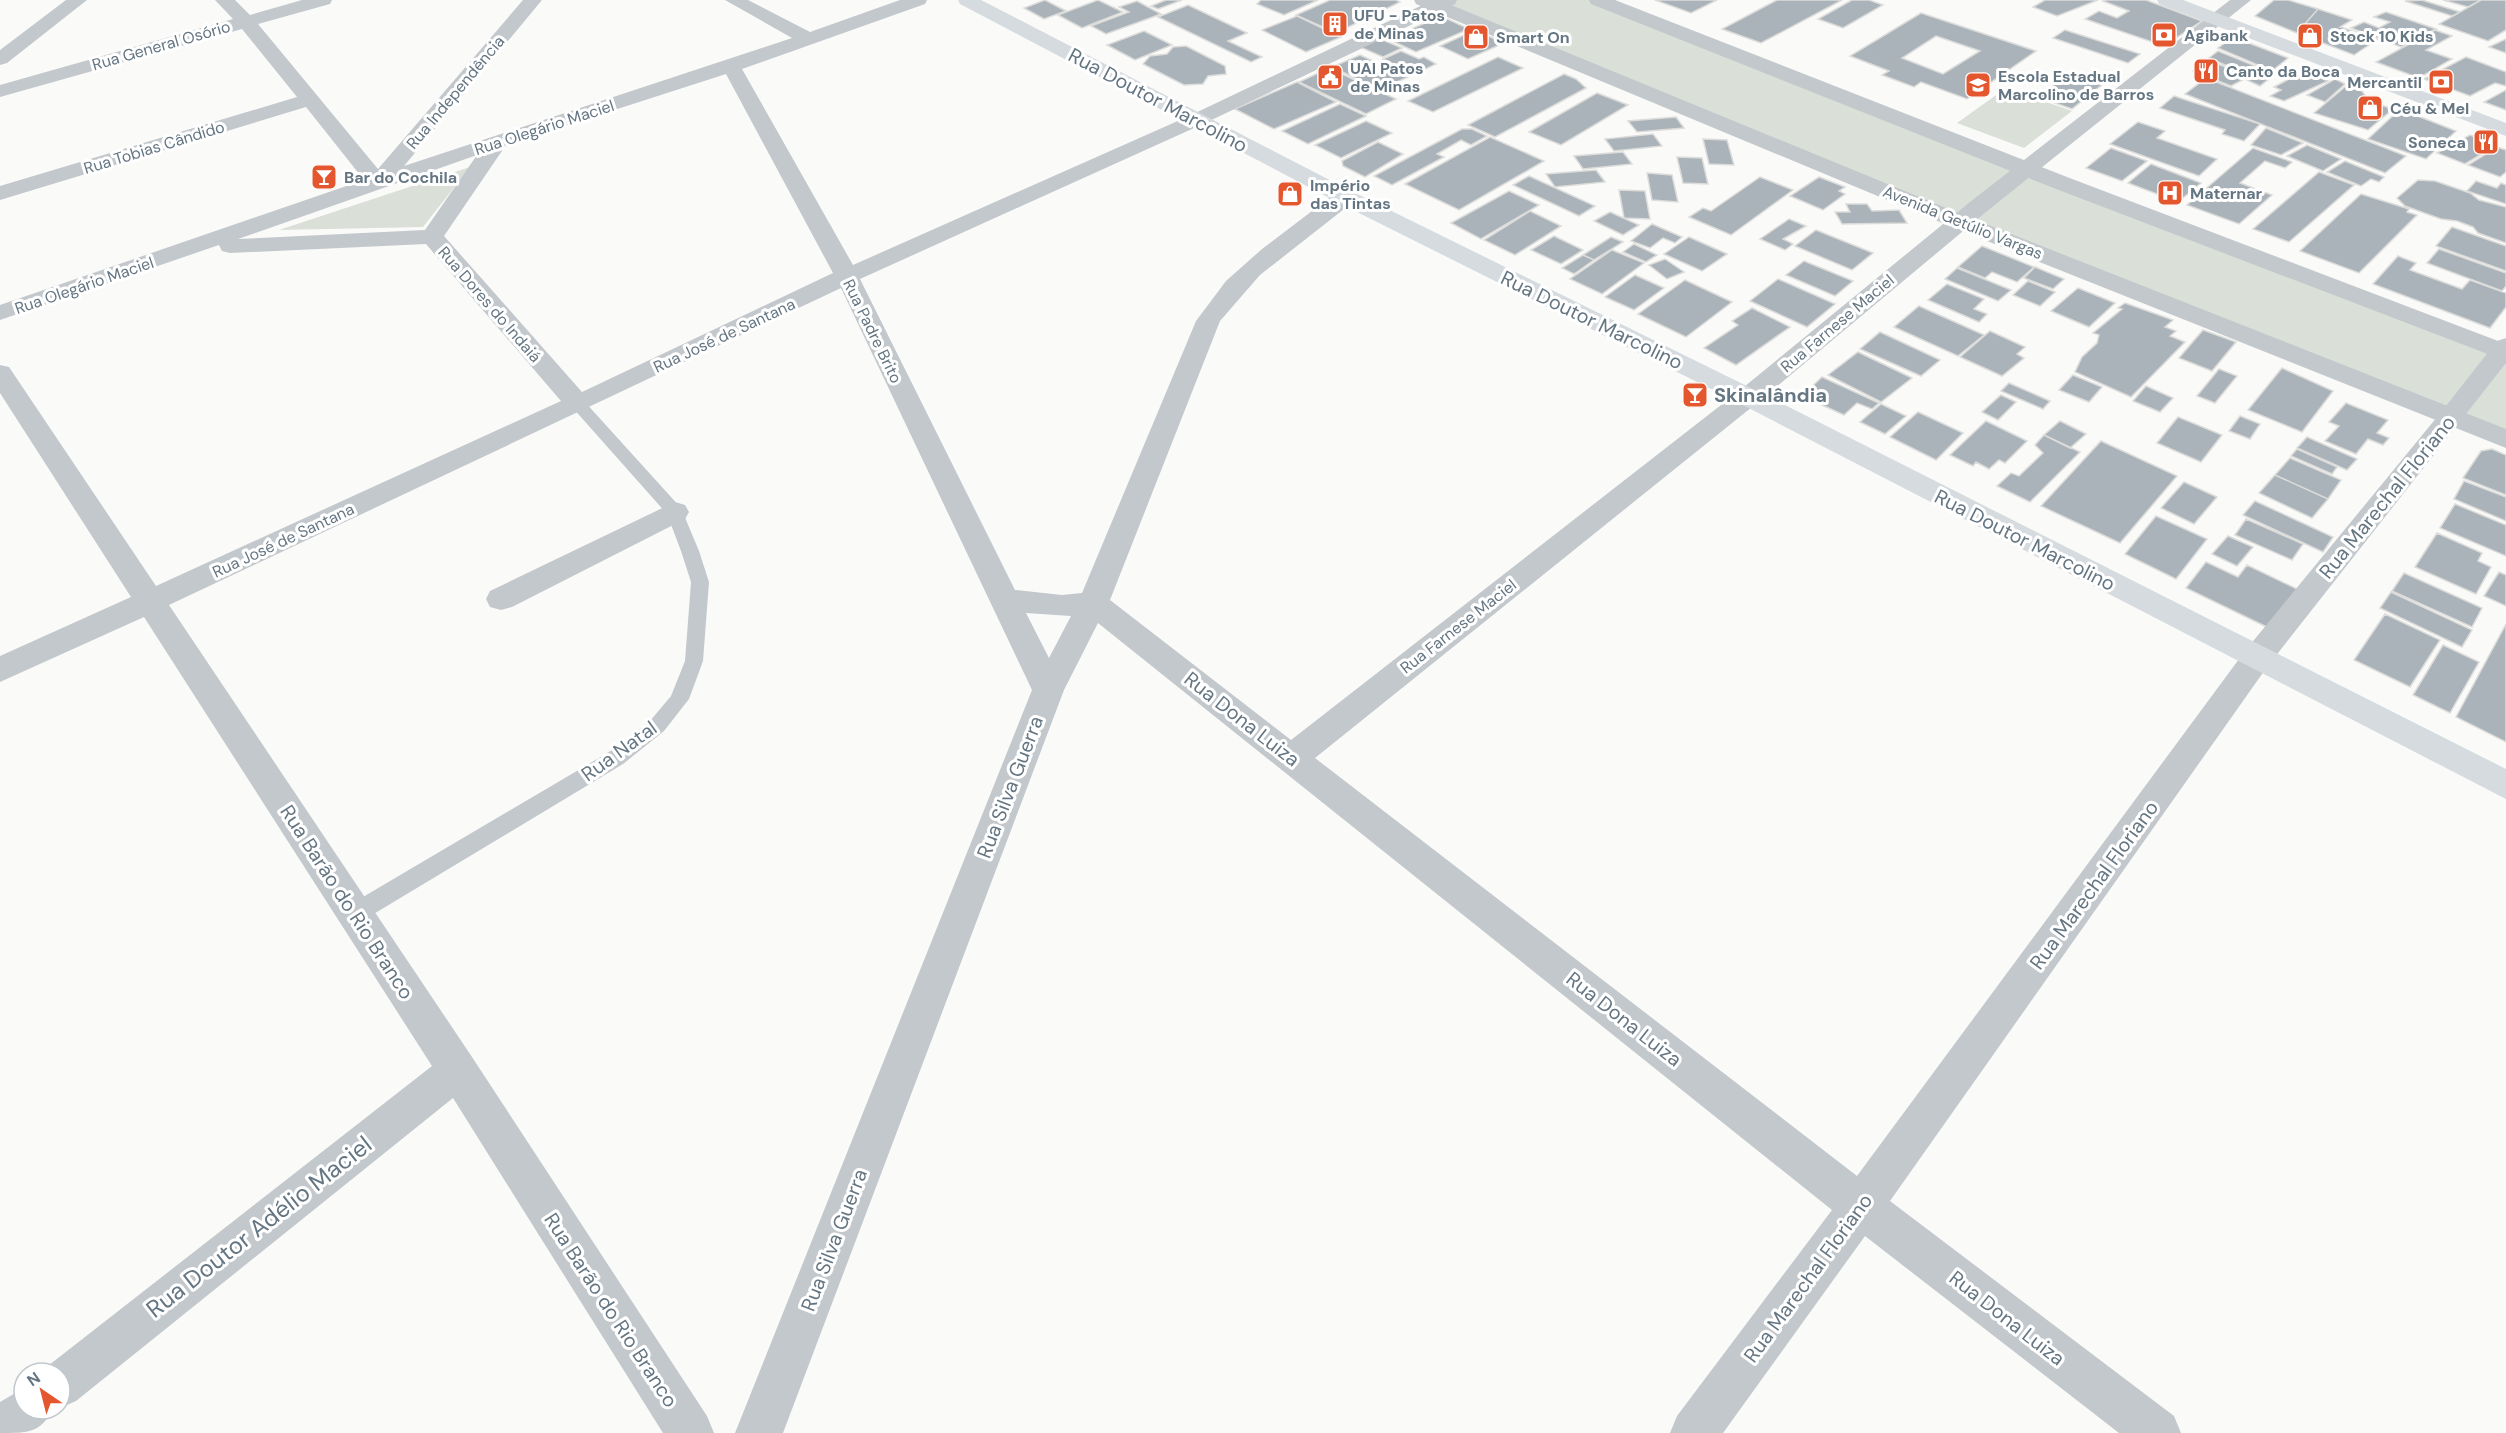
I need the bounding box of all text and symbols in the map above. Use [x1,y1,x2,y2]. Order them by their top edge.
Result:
place label: UFU - Patos de Minas [1354,5,1445,44]
building icon: UFU - Patos de Minas [1320,9,1350,39]
street label: Rua General Osório [90,16,233,75]
bank icon: Agibank [2149,20,2179,50]
shop icon: Stock 10 Kids [2295,21,2325,51]
shop icon: Smart On [1461,22,1491,52]
place label: Agibank [2184,25,2249,46]
place label: Stock 10 Kids [2330,26,2434,47]
place label: Smart On [1496,27,1570,48]
street label: Rua Independência [402,31,509,153]
street label: Rua Doutor Marcolino [1064,42,1252,158]
restaurant icon: Canto da Boca [2191,56,2221,86]
place label: UAI Patos de Minas [1350,58,1424,97]
place label: Canto da Boca [2226,61,2340,82]
public building icon: UAI Patos de Minas [1315,62,1345,92]
place label: Escola Estadual Marcolino de Barros [1998,66,2154,105]
bank icon: Mercantil [2426,67,2456,97]
school or university icon: Escola Estadual Marcolino de Barros [1963,70,1993,100]
place label: Mercantil [2347,72,2422,93]
shop icon: Céu & Mel [2355,93,2385,123]
street label: Rua Olegário Maciel [472,95,617,160]
place label: Céu & Mel [2390,98,2469,119]
street label: Rua Tobias Cândido [81,116,227,179]
restaurant icon: Soneca [2471,127,2501,157]
place label: Soneca [2408,132,2466,153]
bar icon: Bar do Cochila [309,162,339,192]
place label: Bar do Cochila [344,167,457,188]
place label: Império das Tintas [1310,175,1391,214]
hospital icon: Maternar [2155,178,2185,208]
shop icon: Império das Tintas [1275,179,1305,209]
street label: Avenida Getúlio Vargas [1880,181,2046,264]
place label: Maternar [2190,183,2263,204]
street label: Rua Dores do Indaiá [433,242,546,367]
street label: Rua Olegário Maciel [12,252,156,319]
street label: Rua Doutor Marcolino [1497,265,1687,375]
street label: Rua Farnese Maciel [1776,270,1898,377]
street label: Rua Padre Brito [838,276,907,387]
street label: Rua José de Santana [650,293,798,377]
bar icon: Skinalândia [1680,380,1710,410]
place label: Skinalândia [1714,382,1827,408]
street label: Rua Marechal Floriano [2313,410,2461,584]
street label: Rua Doutor Marcolino [1930,483,2120,597]
street label: Rua José de Santana [209,498,357,582]
street label: Rua Farnese Maciel [1396,574,1521,678]
street label: Rua Dona Luiza [1179,666,1305,772]
street label: Rua Silva Guerra [971,712,1049,862]
street label: Rua Natal [576,715,662,787]
street label: Rua Marechal Floriano [2024,795,2164,975]
street label: Rua Barão do Rio Branco [274,800,420,1004]
street label: Rua Dona Luiza [1561,966,1687,1072]
street label: Rua Doutor Adélio Maciel [140,1129,378,1324]
street label: Rua Silva Guerra [795,1165,873,1315]
street label: Rua Marechal Floriano [1738,1188,1878,1368]
street label: Rua Barão do Rio Branco [538,1208,684,1412]
street label: Rua Dona Luiza [1944,1265,2070,1371]
north arrow [12,1361,72,1421]
text: N [23,1367,44,1391]

